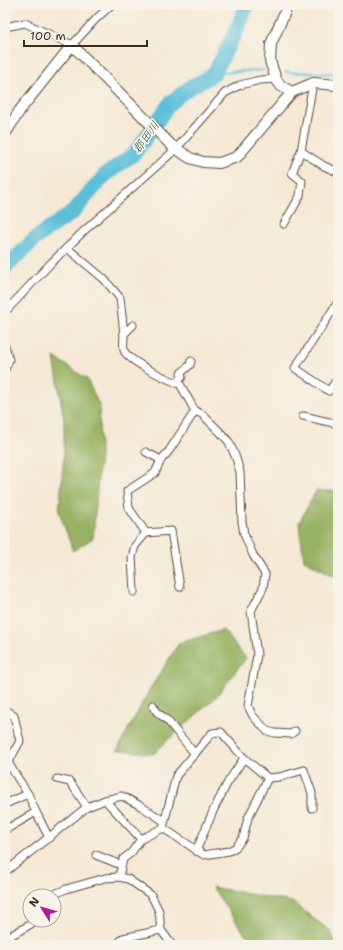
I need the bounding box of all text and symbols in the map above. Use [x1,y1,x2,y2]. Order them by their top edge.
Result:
scale bar [24,22,147,48]
text: 100 m [30,28,66,44]
water label: 郡田川 [129,118,163,156]
north arrow [22,888,62,928]
text: N [26,894,43,910]

